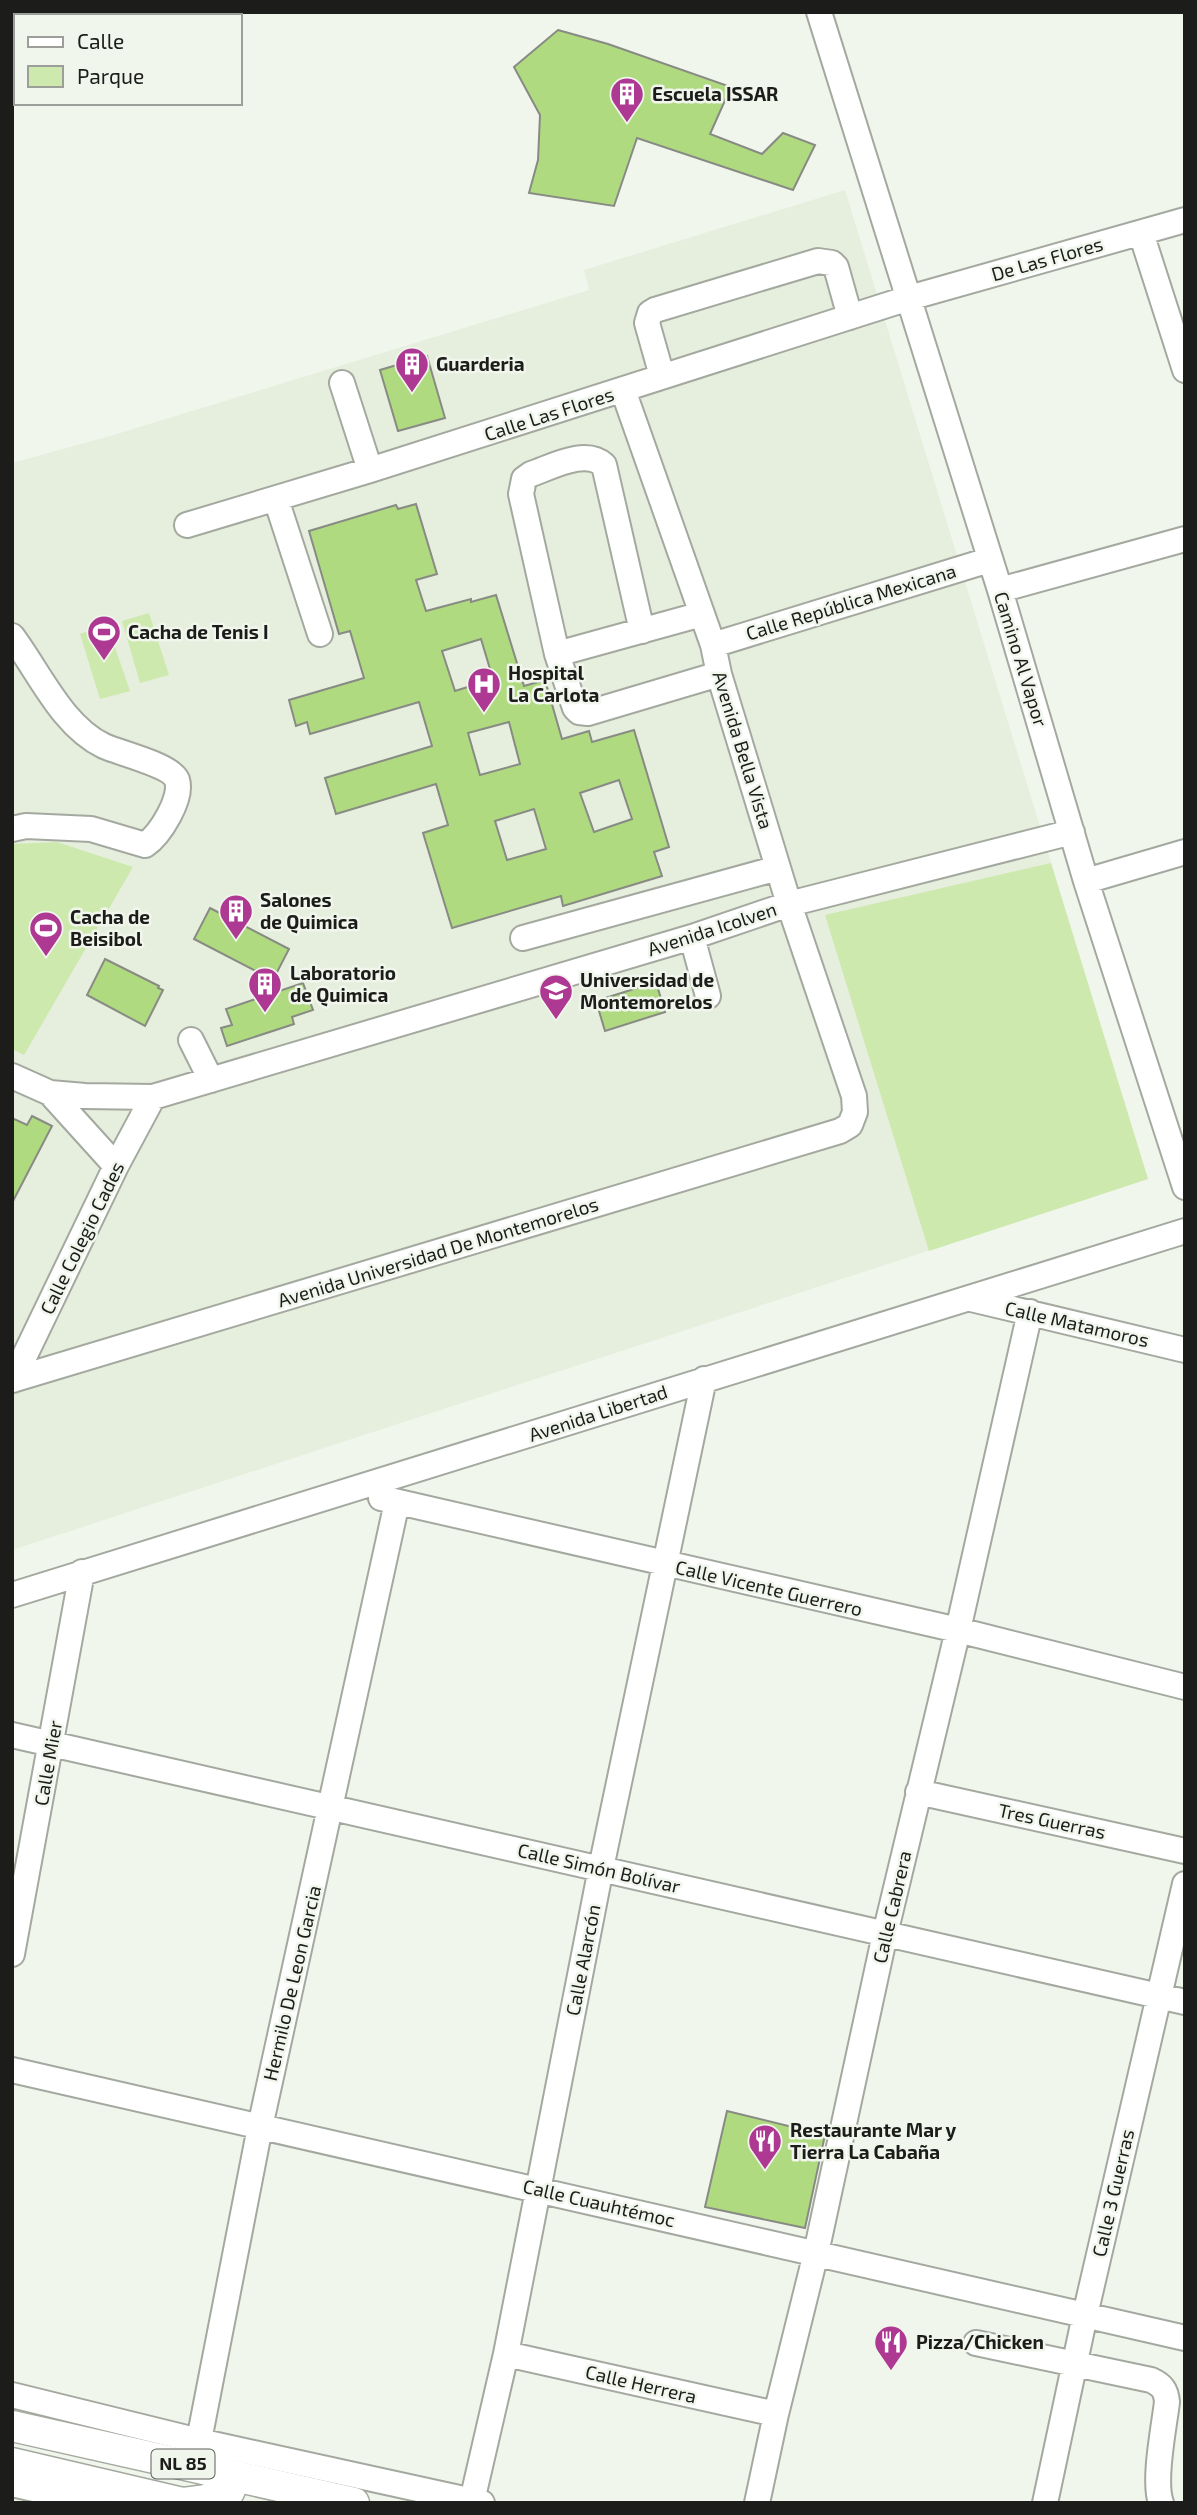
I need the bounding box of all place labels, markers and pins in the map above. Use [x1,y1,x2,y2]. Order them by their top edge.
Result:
building icon: Escuela ISSAR [608,75,646,124]
place label: Escuela ISSAR [652,82,778,105]
building icon: Guarderia [393,345,431,394]
place label: Guarderia [436,352,525,375]
sports icon: Cacha de Tenis I [85,613,123,662]
place label: Cacha de Tenis I [128,620,268,643]
place label: Hospital La Carlota [508,661,599,706]
hospital icon: Hospital La Carlota [465,665,503,714]
place label: Salones de Quimica [260,888,358,934]
building icon: Salones de Quimica [217,892,255,941]
place label: Cacha de Beisibol [70,905,150,950]
sports icon: Cacha de Beisibol [27,909,65,958]
place label: Laboratorio de Quimica [290,961,396,1007]
building icon: Laboratorio de Quimica [246,965,284,1014]
place label: Universidad de Montemorelos [580,968,714,1013]
school or university icon: Universidad de Montemorelos [537,972,575,1021]
place label: Restaurante Mar y Tierra La Cabaña [790,2118,956,2163]
restaurant icon: Restaurante Mar y Tierra La Cabaña [746,2122,784,2171]
restaurant icon: Pizza/Chicken [872,2323,910,2372]
place label: Pizza/Chicken [916,2330,1044,2353]

